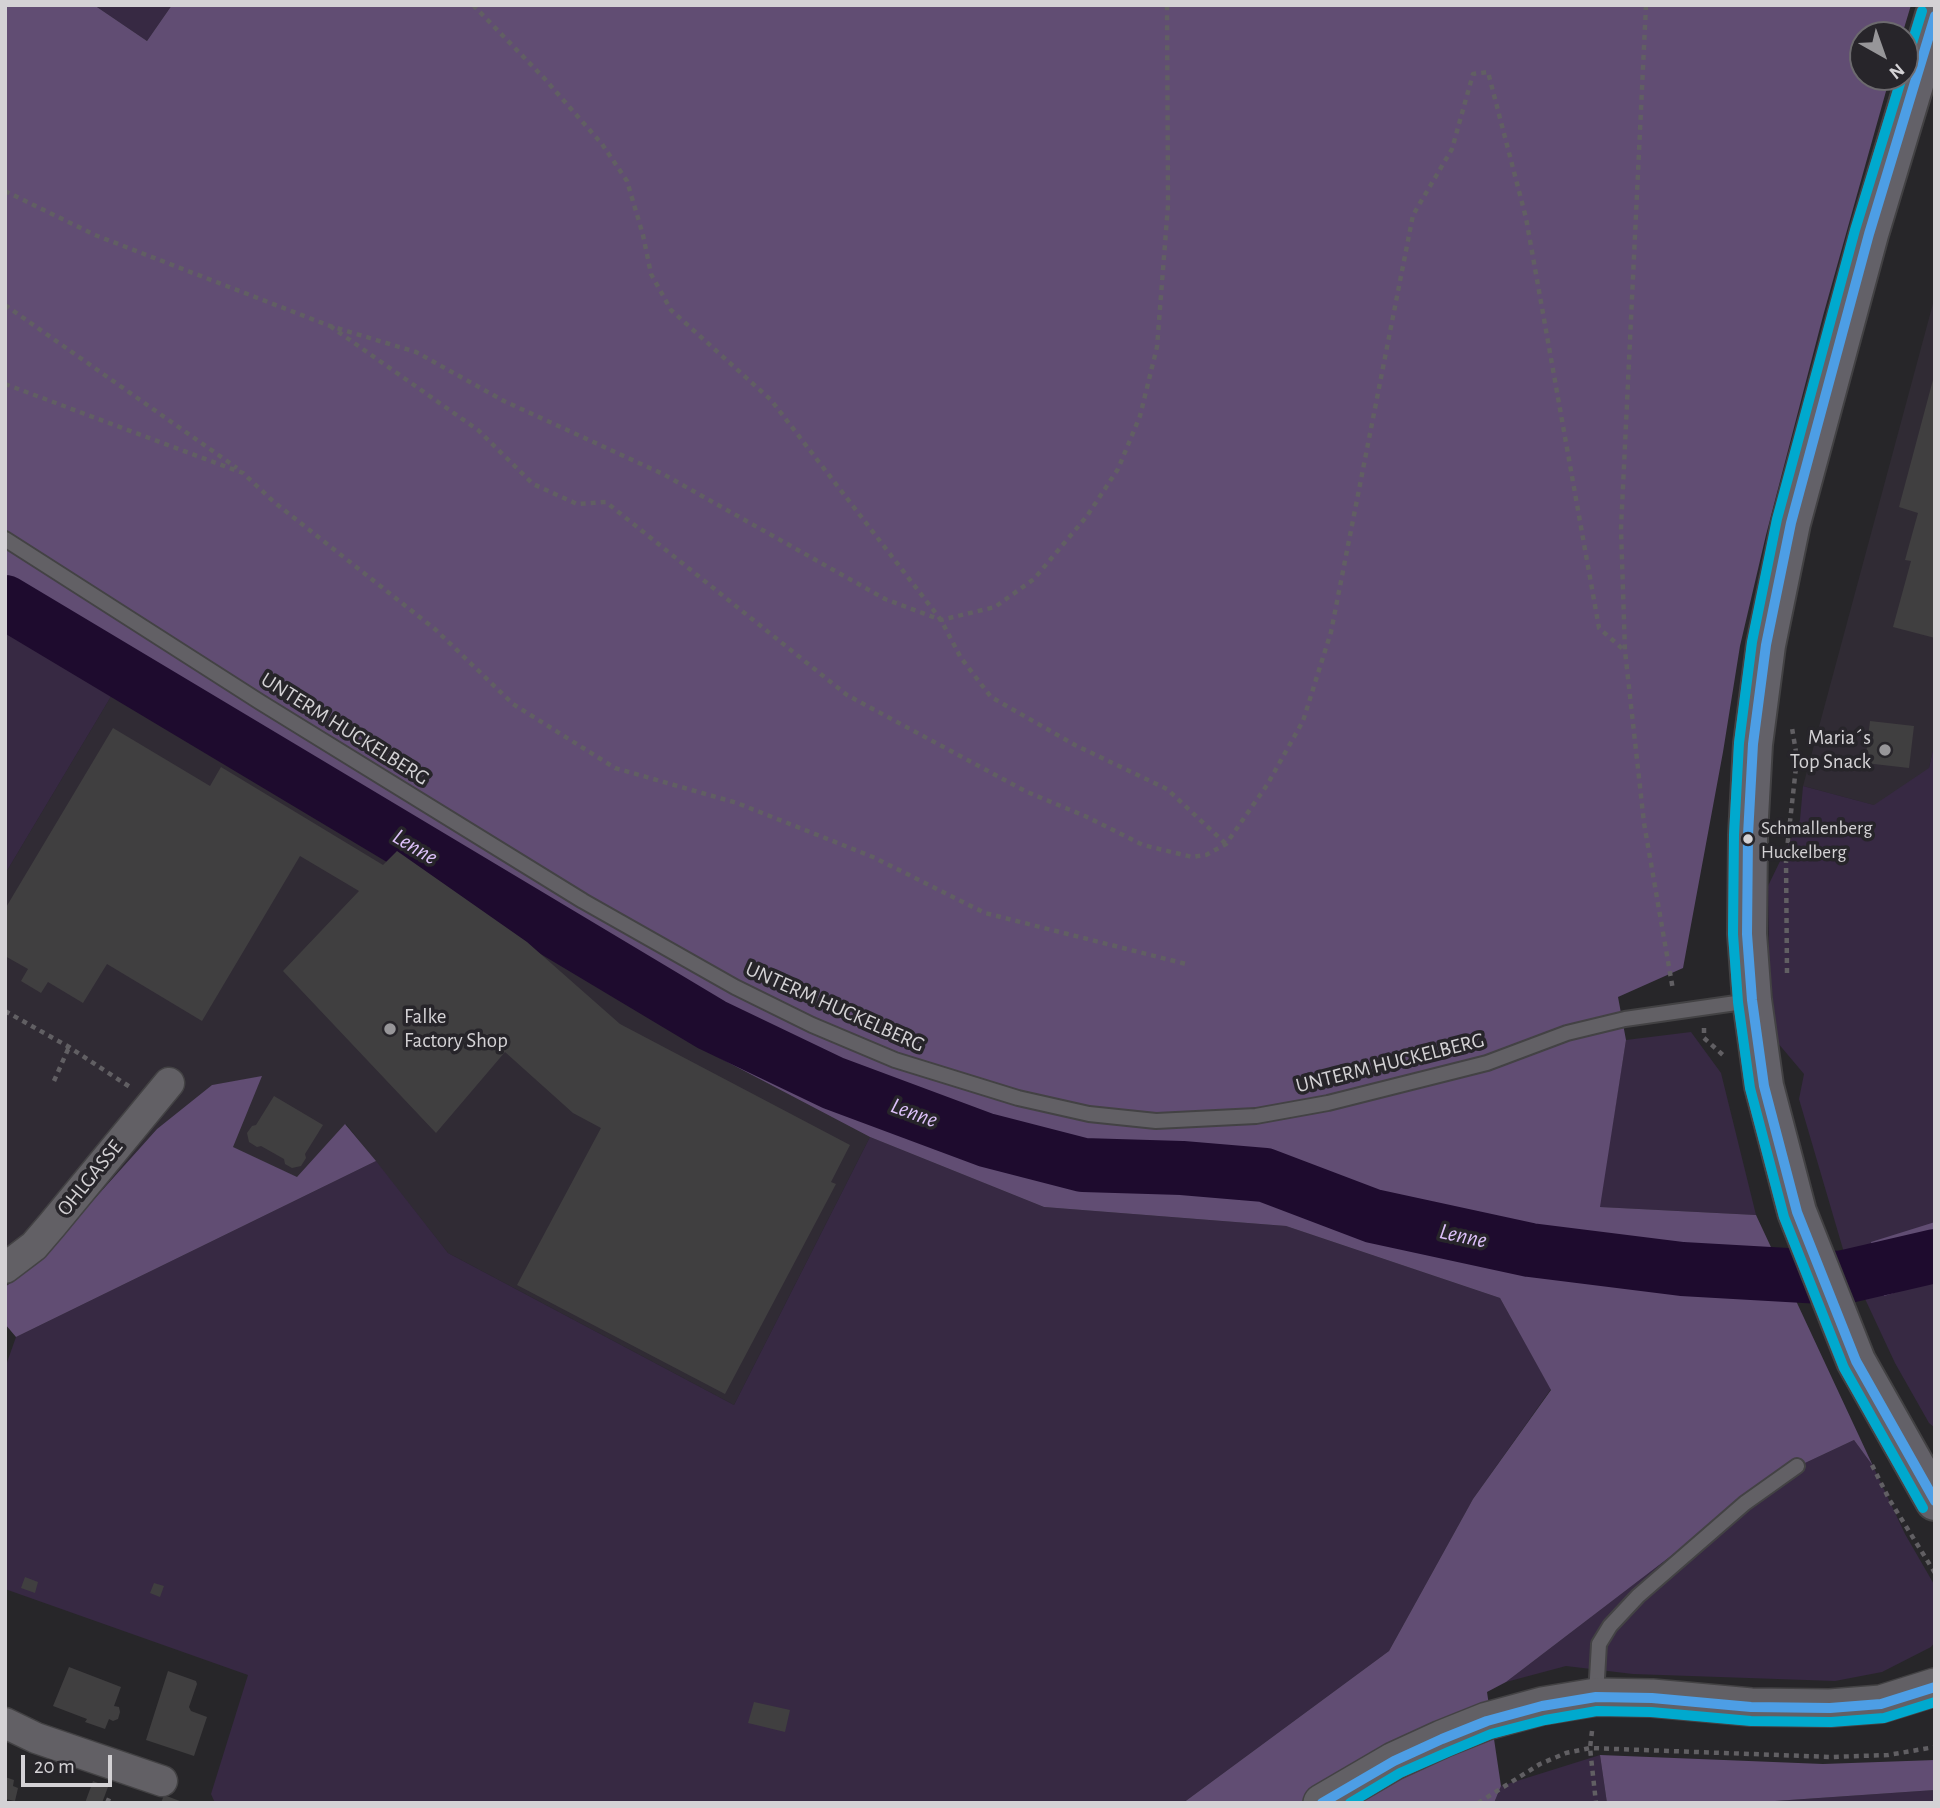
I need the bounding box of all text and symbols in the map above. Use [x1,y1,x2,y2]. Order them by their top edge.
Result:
north arrow [1849,21,1919,91]
text: N [1885,59,1908,82]
street label: UNTERM HUCKELBERG [256,667,434,791]
place label: Maria´s Top Snack [1790,725,1871,775]
marker: Maria´s Top Snack [1877,742,1893,758]
place label: Schmallenberg Huckelberg [1761,817,1872,861]
water label: Lenne [387,823,443,871]
marker: Schmallenberg Huckelberg [1741,832,1755,846]
street label: UNTERM HUCKELBERG [741,956,929,1058]
place label: Falke Factory Shop [404,1004,508,1054]
marker: Falke Factory Shop [382,1021,398,1037]
street label: UNTERM HUCKELBERG [1293,1027,1487,1099]
water label: Lenne [887,1092,941,1134]
street label: OHLGASSE [52,1135,128,1221]
water label: Lenne [1437,1218,1489,1254]
scale bar [24,1742,116,1786]
text: 20 m [34,1756,75,1777]

